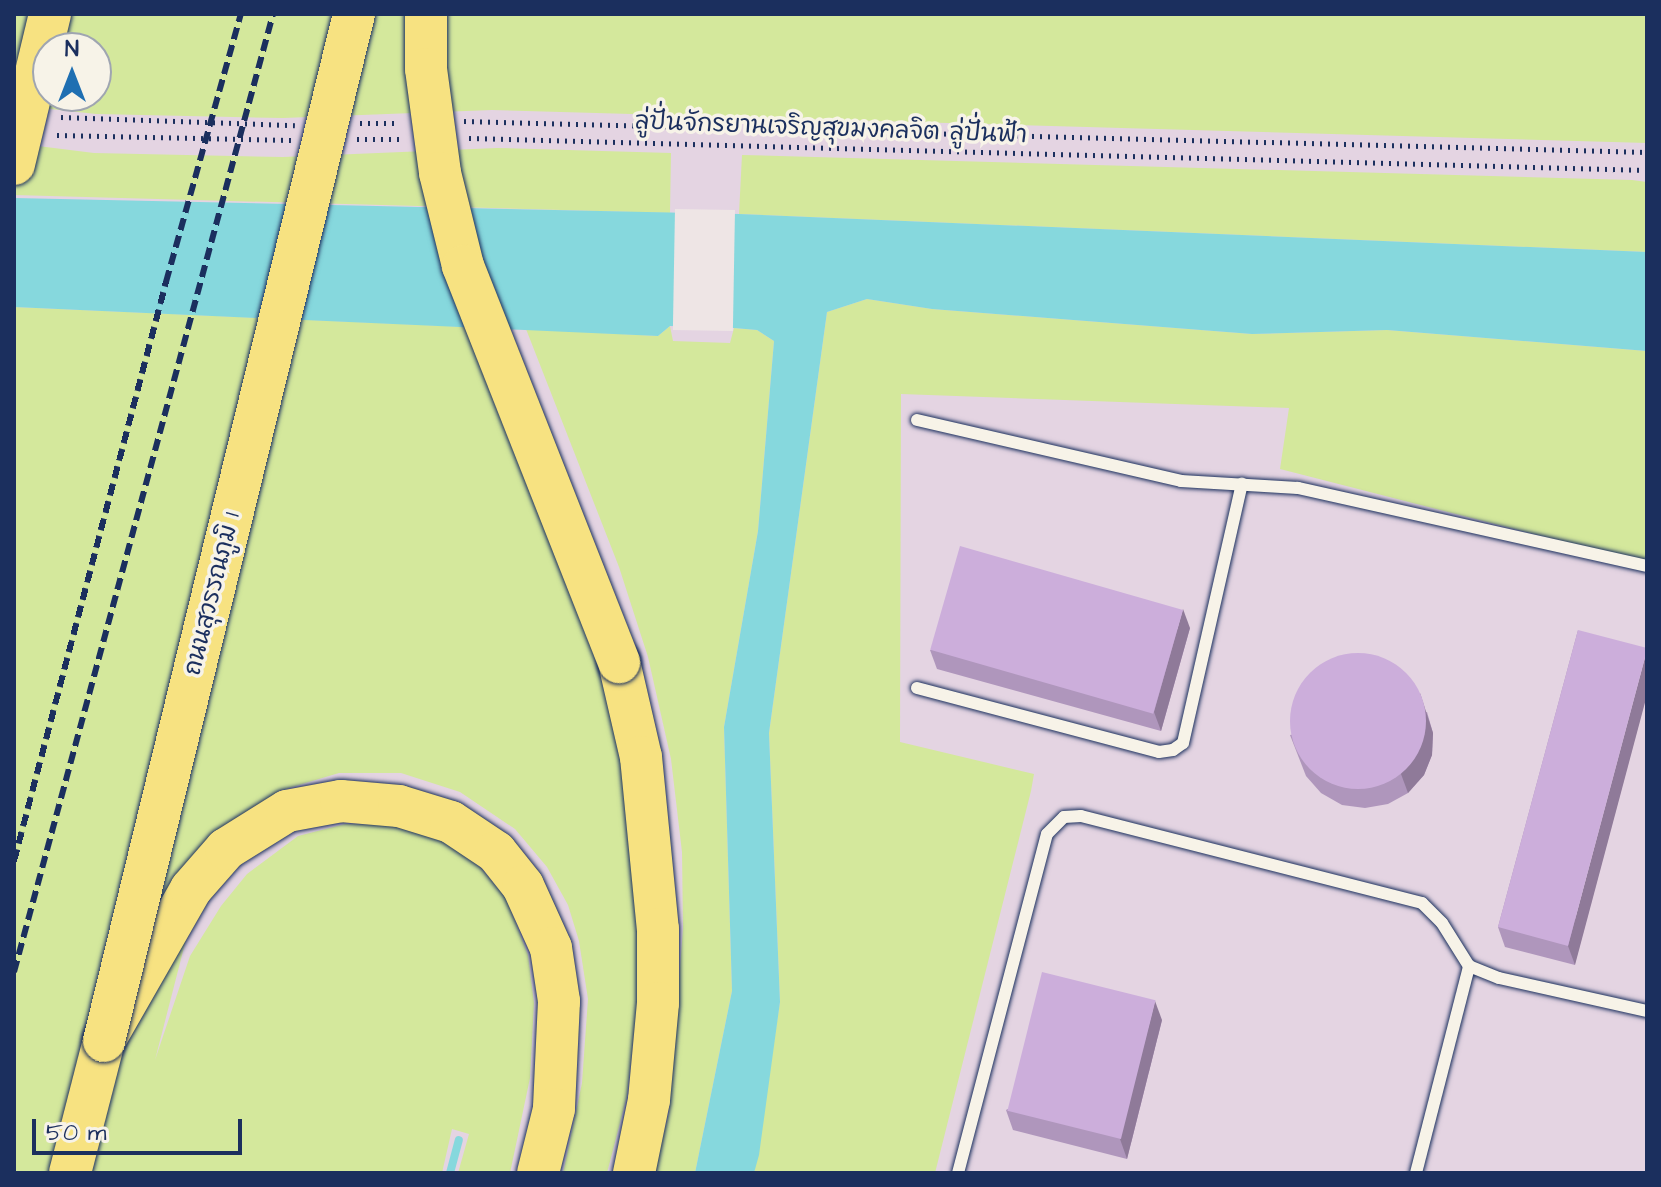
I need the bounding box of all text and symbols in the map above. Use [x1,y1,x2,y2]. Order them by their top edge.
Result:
north arrow [32,32,112,112]
text: N [65,34,79,65]
street label: ลู่ปั่นจักรยานเจริญสุขมงคลจิต ลู่ปั่นฟ้า [634,108,1028,150]
street label: ถนนสุวรรณภูมิ 1 [179,509,247,679]
scale bar [36,1103,246,1153]
text: 50 m [46,1116,106,1150]

